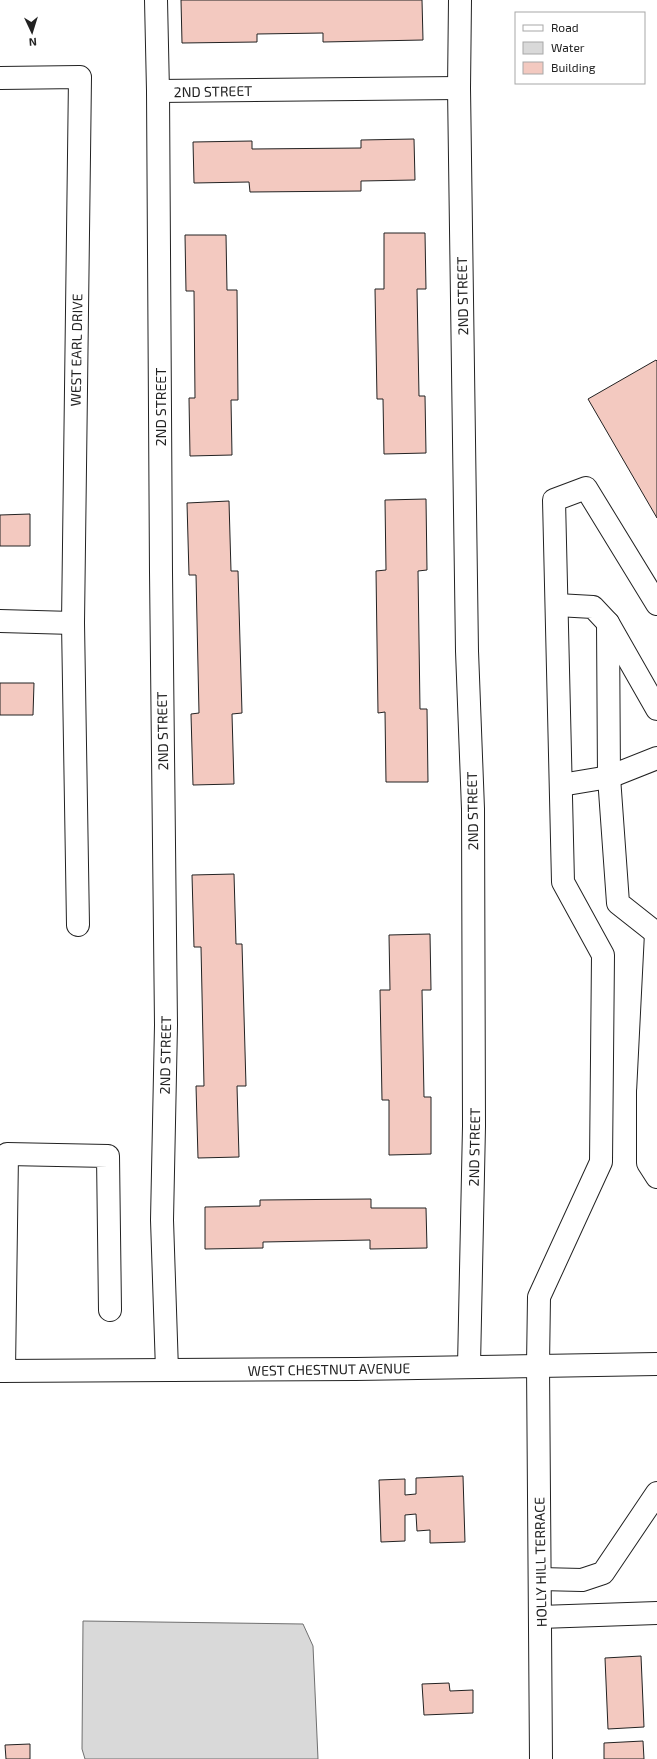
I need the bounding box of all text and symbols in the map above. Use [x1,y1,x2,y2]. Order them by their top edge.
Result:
north arrow [12,12,52,52]
legend [515,12,645,84]
text: Road [551,20,579,34]
text: N [28,36,37,49]
text: Water [551,40,585,54]
text: Building [551,60,596,74]
street label: 2ND STREET [174,82,252,100]
street label: 2ND STREET [453,257,471,335]
street label: WEST EARL DRIVE [67,293,85,407]
street label: 2ND STREET [152,368,169,446]
street label: 2ND STREET [153,692,171,770]
street label: 2ND STREET [463,772,481,850]
street label: 2ND STREET [156,1016,174,1094]
street label: 2ND STREET [465,1108,483,1186]
street label: WEST CHESTNUT AVENUE [248,1359,411,1379]
street label: HOLLY HILL TERRACE [530,1497,550,1627]

